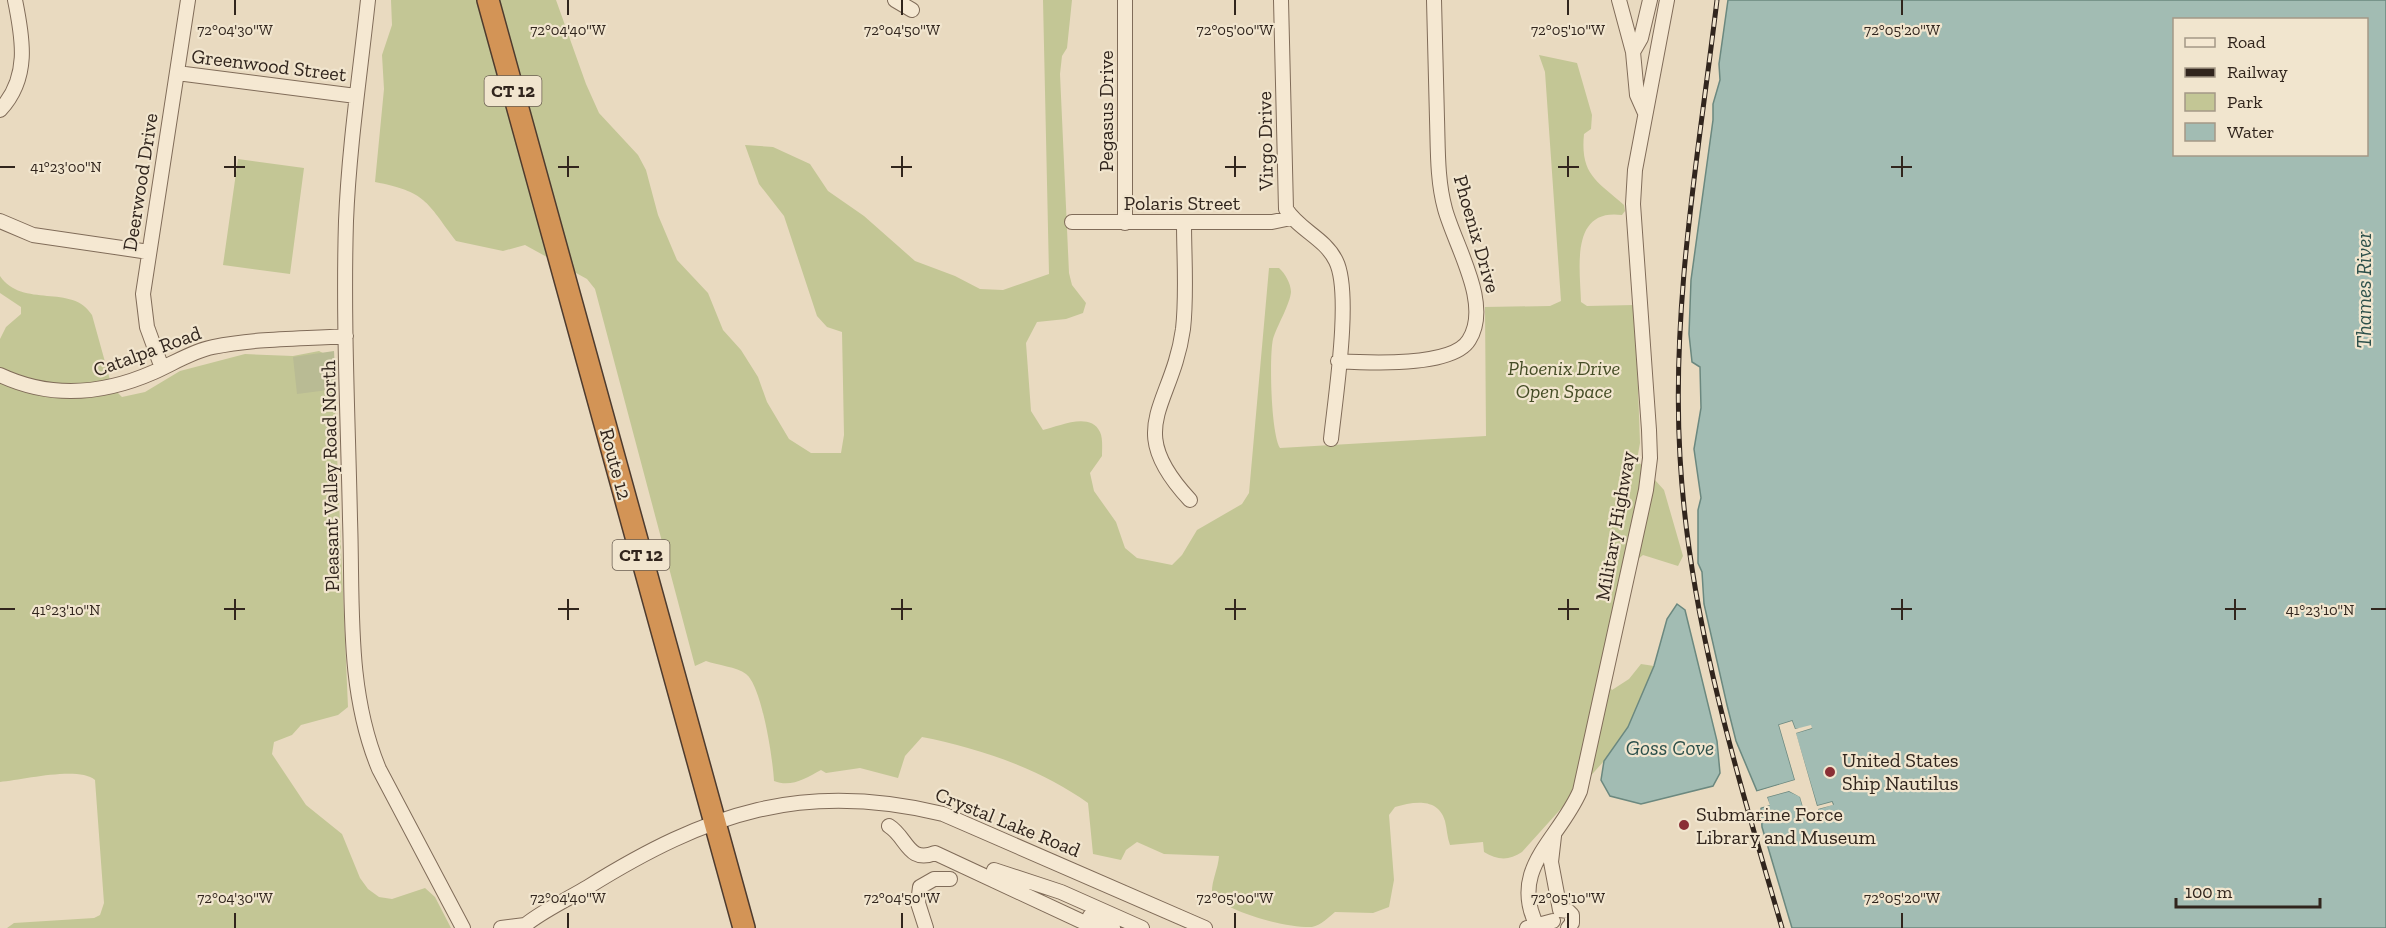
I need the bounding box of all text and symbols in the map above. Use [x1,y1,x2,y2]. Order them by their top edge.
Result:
legend [2173,18,2368,156]
text: 72°04'30"W [197,21,273,39]
text: 72°04'40"W [530,21,606,39]
text: 72°04'50"W [864,21,940,39]
text: 72°05'00"W [1197,21,1273,39]
text: 72°05'10"W [1531,21,1605,39]
text: 72°05'20"W [1864,21,1940,39]
text: Road [2227,31,2266,53]
street label: Greenwood Street [190,44,348,86]
street label: Pegasus Drive [1094,50,1118,172]
text: Railway [2227,61,2289,83]
road number: CT 12 [484,76,542,106]
street label: Virgo Drive [1252,91,1278,192]
text: Park [2227,91,2263,113]
street label: Deerwood Drive [117,111,163,253]
text: Water [2227,121,2274,143]
text: 41°23'00"N [30,158,102,176]
street label: Phoenix Drive [1449,172,1505,296]
street label: Polaris Street [1124,191,1241,215]
water label: Thames River [2351,231,2376,349]
street label: Catalpa Road [90,320,204,382]
park label: Phoenix Drive Open Space [1508,356,1620,403]
street label: Pleasant Valley Road North [316,359,344,592]
street label: Route 12 [595,426,637,502]
street label: Military Highway [1590,449,1640,603]
road number: CT 12 [612,540,670,570]
text: 41°23'10"N [32,601,100,619]
text: 41°23'10"N [2286,601,2354,619]
water label: Goss Cove [1626,735,1714,760]
place label: United States Ship Nautilus [1842,748,1959,795]
marker: United States Ship Nautilus [1823,765,1837,779]
street label: Crystal Lake Road [932,782,1084,862]
place label: Submarine Force Library and Museum [1696,802,1876,849]
marker: Submarine Force Library and Museum [1677,818,1691,832]
scale bar [2176,871,2320,909]
text: 100 m [2185,881,2233,903]
text: 72°04'30"W [197,889,273,907]
text: 72°04'40"W [530,889,606,907]
text: 72°04'50"W [864,889,940,907]
text: 72°05'00"W [1197,889,1273,907]
text: 72°05'10"W [1531,889,1605,907]
text: 72°05'20"W [1864,889,1940,907]

